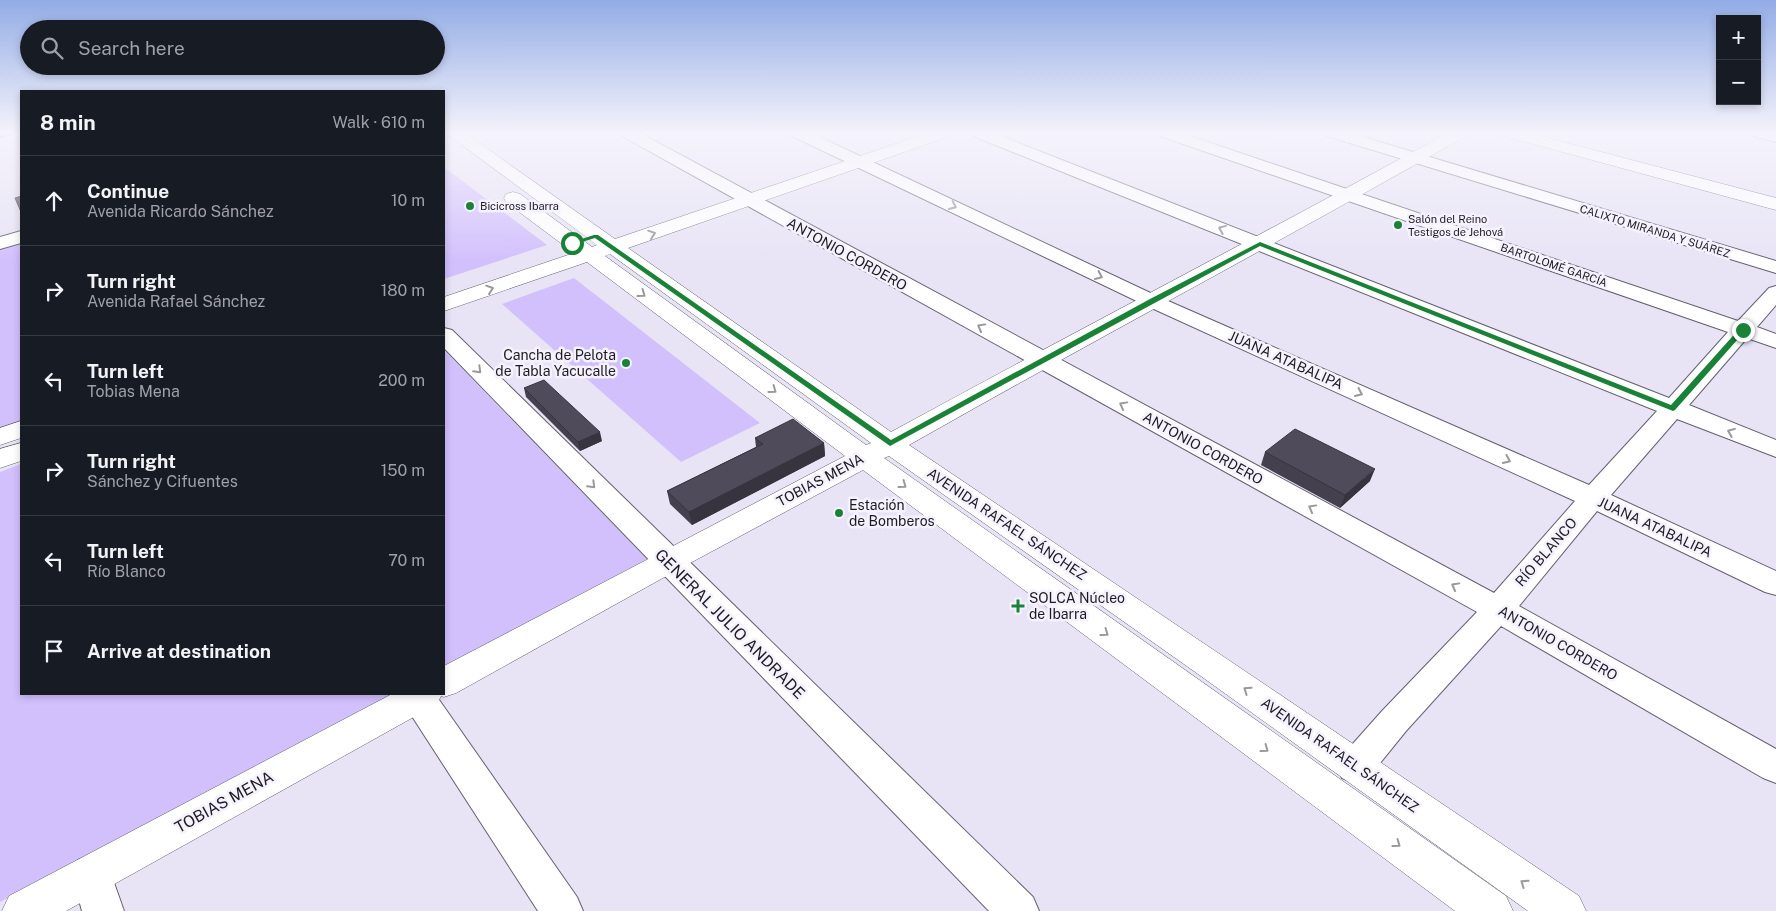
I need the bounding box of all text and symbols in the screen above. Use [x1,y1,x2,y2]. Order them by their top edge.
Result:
map controls [1716,15,1761,105]
button: + [1716,15,1761,60]
search box [20,20,445,75]
icon: search [38,34,66,62]
text: Search here [78,37,185,59]
button: − [1716,60,1761,105]
text: 8 min [40,110,96,135]
text: Walk · 610 m [333,113,425,132]
text: Continue [87,180,169,202]
icon: ahead [40,187,68,215]
text: 10 m [391,191,425,210]
marker: Bicicross Ibarra [464,200,476,212]
place label: Bicicross Ibarra [480,200,559,212]
one-way arrow [947,200,956,210]
street label: CALIXTO MIRANDA Y SUÁREZ [1578,201,1732,260]
text: Avenida Ricardo Sánchez [87,202,274,221]
place label: Salón del Reino Testigos de Jehová [1408,213,1503,238]
street label: ANTONIO CORDERO [784,214,910,294]
marker: Salón del Reino Testigos de Jehová [1392,219,1404,231]
one-way arrow [1218,225,1227,235]
one-way arrow [647,229,655,239]
route start [561,232,584,255]
street label: BARTOLOMÉ GARCÍA [1499,240,1609,289]
one-way arrow [1094,269,1103,280]
text: Turn right [87,270,176,292]
icon: right [40,277,68,305]
text: 180 m [381,281,425,300]
one-way arrow [485,285,494,295]
one-way arrow [636,288,646,297]
text: Avenida Rafael Sánchez [87,292,265,311]
route end [1732,319,1755,342]
one-way arrow [977,323,986,333]
street label: JUANA ATABALIPA [1226,328,1346,392]
place label: Cancha de Pelota de Tabla Yacucalle [495,347,616,379]
marker: Cancha de Pelota de Tabla Yacucalle [620,357,632,369]
text: Turn left [87,360,164,382]
one-way arrow [472,364,481,373]
icon: left [40,367,68,395]
text: 200 m [378,371,425,390]
text: Tobias Mena [87,382,180,401]
one-way arrow [767,384,777,393]
one-way arrow [1354,387,1363,398]
one-way arrow [1120,401,1129,411]
street label: ANTONIO CORDERO [1140,408,1266,488]
one-way arrow [1727,427,1736,438]
text: Turn right [87,450,176,472]
street label: TOBIAS MENA [774,450,866,510]
one-way arrow [1502,453,1511,464]
icon: right [40,457,68,485]
text: 150 m [381,461,425,480]
street label: AVENIDA RAFAEL SÁNCHEZ [924,464,1090,583]
text: Sánchez y Cifuentes [87,472,238,491]
one-way arrow [898,479,907,489]
one-way arrow [587,480,596,489]
street label: JUANA ATABALIPA [1596,494,1714,560]
place label: Estación de Bomberos [849,497,935,529]
one-way arrow [1308,504,1317,514]
marker: Estación de Bomberos [833,507,845,519]
street label: RÍO BLANCO [1511,514,1580,589]
text: Turn left [87,540,164,562]
street label: GENERAL JULIO ANDRADE [651,545,809,703]
icon: left [40,547,68,575]
text: 70 m [388,551,425,570]
text: Río Blanco [87,562,166,581]
one-way arrow [1451,582,1460,592]
place label: SOLCA Núcleo de Ibarra [1029,590,1125,622]
marker: SOLCA Núcleo de Ibarra [1011,599,1025,613]
street label: ANTONIO CORDERO [1496,602,1620,684]
one-way arrow [1100,626,1109,636]
icon: arrive [40,637,68,665]
text: Arrive at destination [87,640,271,662]
one-way arrow [1243,687,1253,696]
street label: AVENIDA RAFAEL SÁNCHEZ [1258,694,1422,816]
one-way arrow [1260,742,1269,752]
street label: TOBIAS MENA [171,767,277,837]
one-way arrow [1391,838,1400,846]
one-way arrow [1520,880,1530,889]

